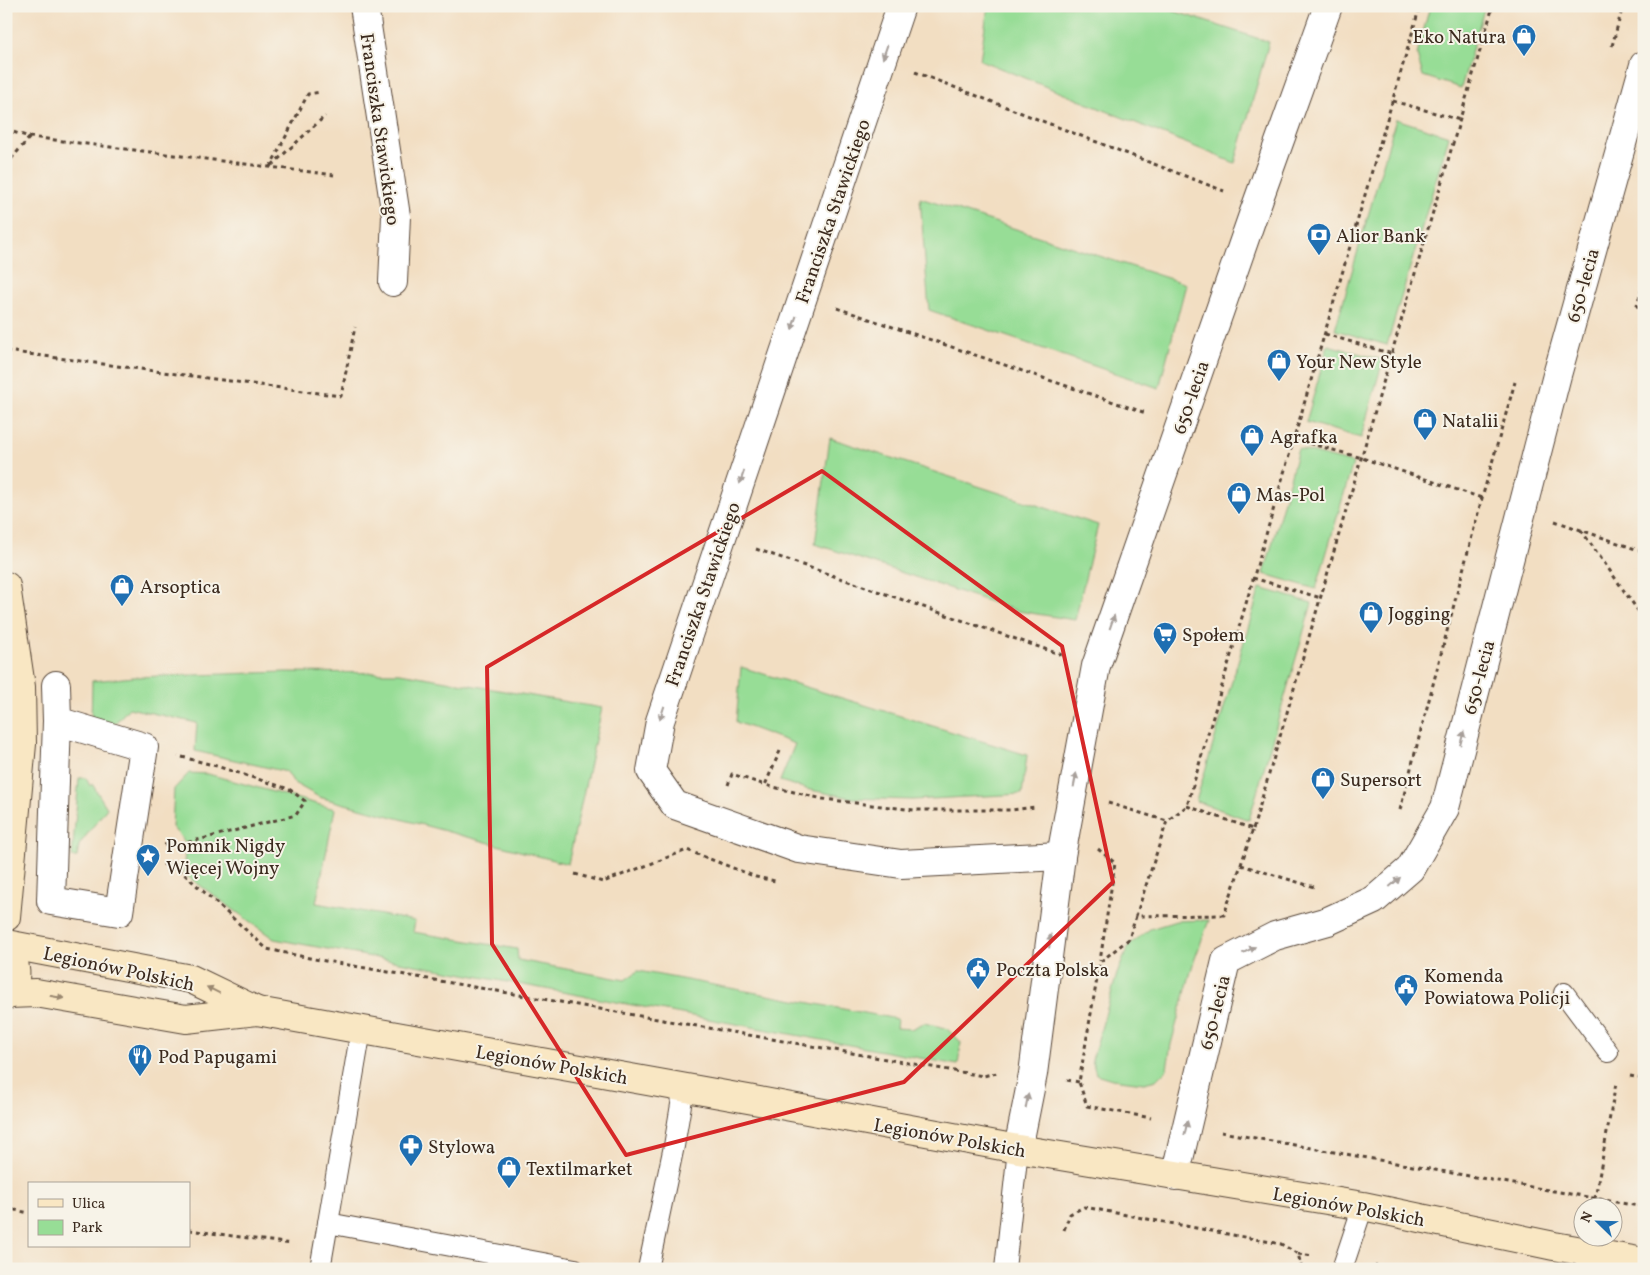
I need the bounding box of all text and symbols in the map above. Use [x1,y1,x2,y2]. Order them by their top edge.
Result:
shop icon: Eko Natura [1511,23,1537,57]
place label: Eko Natura [1413,25,1506,51]
street label: Franciszka Stawickiego [353,32,405,227]
one-way arrow [881,45,888,60]
street label: Franciszka Stawickiego [790,116,878,307]
bank icon: Alior Bank [1306,222,1332,256]
place label: Alior Bank [1336,224,1426,250]
street label: 650-lecia [1561,245,1607,326]
one-way arrow [790,315,797,330]
shop icon: Your New Style [1266,348,1292,382]
place label: Your New Style [1296,350,1422,376]
street label: 650-lecia [1167,357,1217,438]
shop icon: Natalii [1412,407,1438,441]
place label: Natalii [1442,409,1499,435]
shop icon: Agrafka [1239,423,1265,457]
place label: Agrafka [1270,425,1338,451]
one-way arrow [738,469,745,484]
shop icon: Mas-Pol [1226,481,1252,515]
place label: Mas-Pol [1256,483,1325,509]
street label: Franciszka Stawickiego [660,499,748,690]
shop icon: Arsoptica [109,573,135,607]
place label: Arsoptica [140,575,221,601]
shop icon: Jogging [1358,600,1384,634]
place label: Jogging [1388,602,1451,628]
one-way arrow [1108,614,1116,629]
supermarket icon: Społem [1152,621,1178,655]
place label: Społem [1182,623,1245,649]
street label: 650-lecia [1458,637,1502,718]
one-way arrow [658,706,666,721]
one-way arrow [1459,730,1467,745]
shop icon: Supersort [1310,766,1336,800]
place label: Supersort [1340,768,1422,794]
one-way arrow [1071,772,1079,788]
place label: Pomnik Nigdy Więcej Wojny [166,834,285,882]
place icon: Pomnik Nigdy Więcej Wojny [135,843,161,877]
one-way arrow [1388,876,1400,888]
one-way arrow [1046,932,1054,948]
street label: Legionów Polskich [40,941,197,999]
one-way arrow [1242,946,1256,954]
public building icon: Poczta Polska [965,956,991,990]
place label: Poczta Polska [996,958,1109,984]
place label: Komenda Powiatowa Policji [1424,964,1570,1012]
street label: 650-lecia [1194,972,1238,1053]
public building icon: Komenda Powiatowa Policji [1393,973,1419,1007]
one-way arrow [206,986,220,994]
one-way arrow [50,993,66,1001]
street label: Legionów Polskich [473,1040,630,1092]
restaurant icon: Pod Papugami [127,1043,153,1077]
place label: Pod Papugami [158,1045,277,1071]
one-way arrow [1023,1094,1031,1109]
street label: Legionów Polskich [871,1113,1028,1165]
one-way arrow [1182,1121,1190,1136]
pharmacy icon: Stylowa [398,1133,424,1167]
place label: Stylowa [428,1135,495,1161]
shop icon: Textilmarket [496,1155,522,1189]
place label: Textilmarket [526,1157,633,1183]
legend [28,1182,190,1248]
street label: Legionów Polskich [1270,1182,1427,1234]
text: Ulica [72,1194,105,1215]
north arrow [1572,1198,1622,1248]
text: N [1577,1209,1598,1226]
text: Park [72,1218,103,1239]

